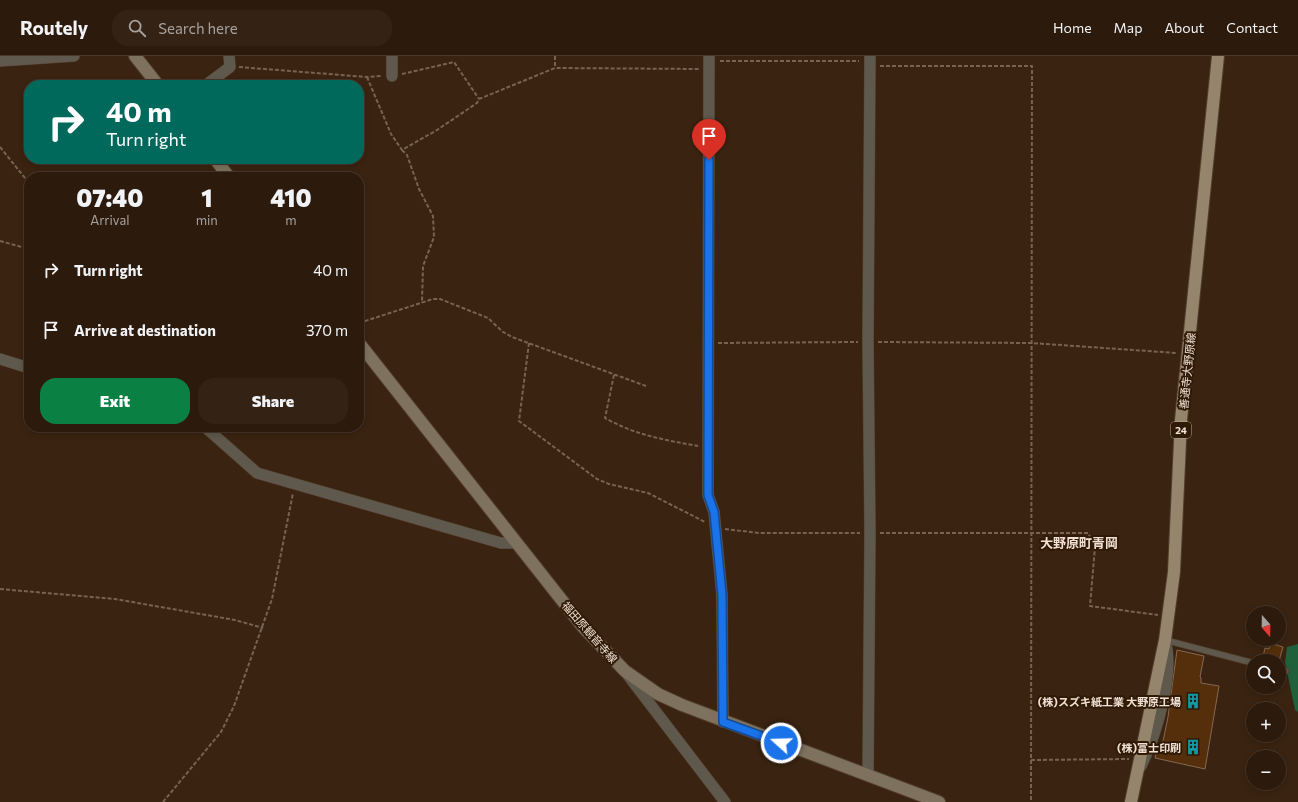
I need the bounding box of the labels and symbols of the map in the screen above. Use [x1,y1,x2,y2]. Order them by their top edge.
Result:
pin [692,119,726,160]
street label: 善通寺大野原線 [1177,332,1197,410]
road number: 24 [1171,422,1191,438]
district label: 大野原町青岡 [1040,535,1118,551]
street label: 福田原観音寺線 [560,599,620,665]
north arrow [1246,606,1286,646]
building icon: (株)スズキ紙工業 大野原工場 [1184,692,1202,710]
place label: (株)スズキ紙工業 大野原工場 [1038,695,1181,708]
position arrow [760,722,802,764]
building icon: (株)富士印刷 [1184,738,1202,756]
place label: (株)富士印刷 [1117,741,1181,754]

